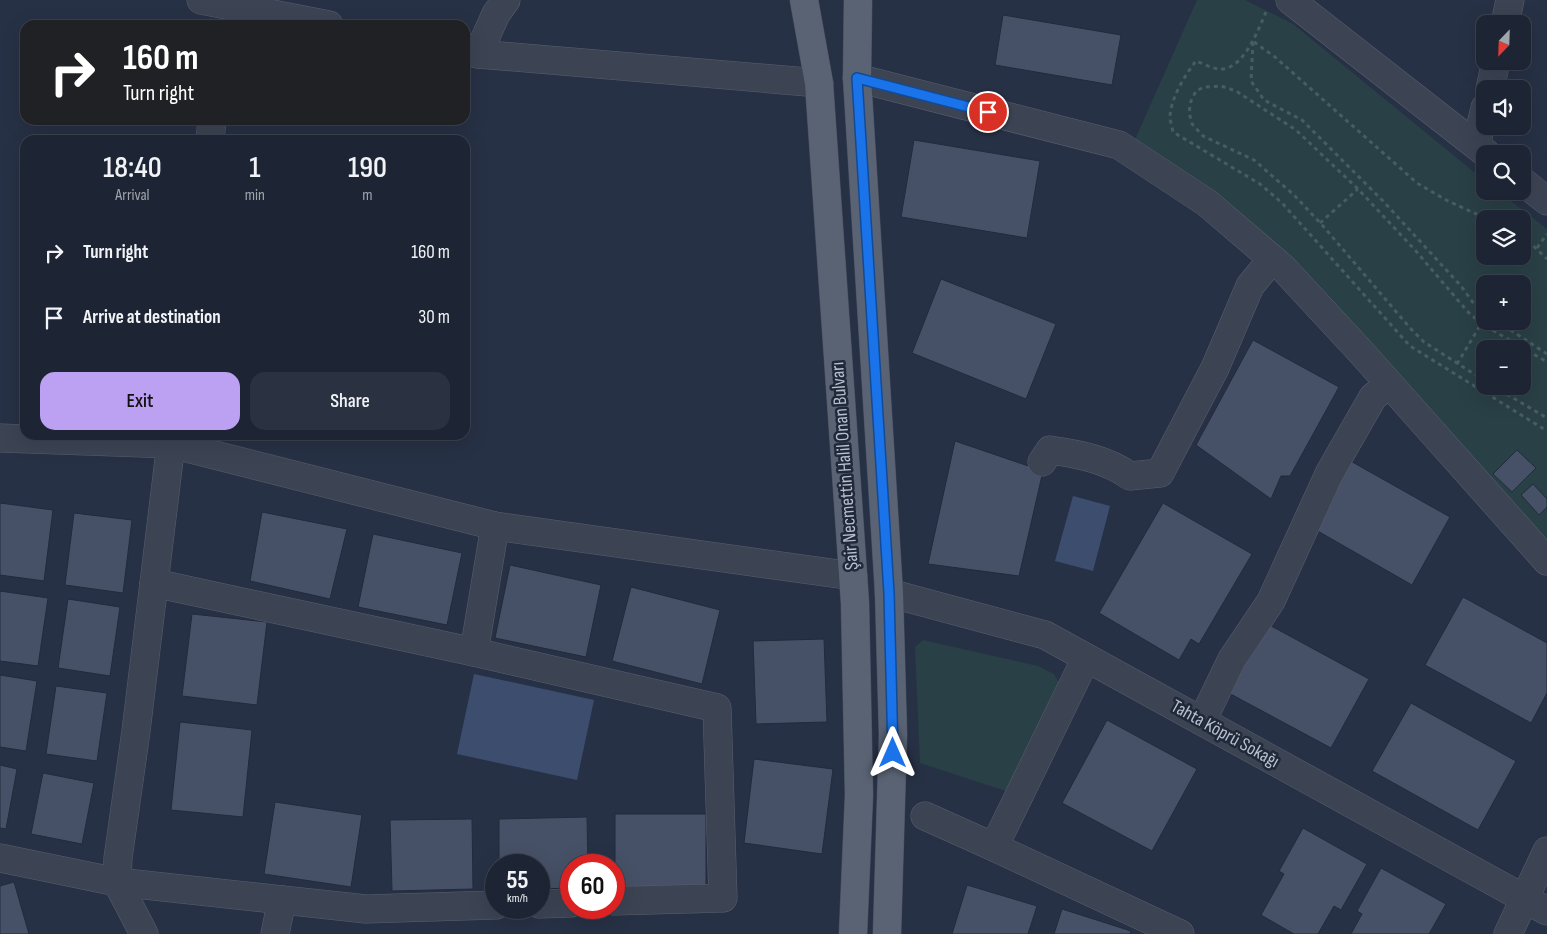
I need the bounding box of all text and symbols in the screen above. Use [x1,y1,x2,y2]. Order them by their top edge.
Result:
north arrow [1476,15,1531,70]
map controls [1476,15,1531,395]
text: 160 m [123,37,199,80]
icon: right [40,40,105,105]
text: Turn right [123,80,194,107]
button: sound [1476,80,1531,135]
pin [967,91,1009,133]
icon: arrive [974,98,1002,126]
button: search [1476,145,1531,200]
text: 18:40 [103,150,162,186]
text: 1 [249,150,260,186]
text: 190 [348,150,387,186]
text: Arrival [115,186,150,205]
text: min [245,186,265,205]
text: m [362,186,373,205]
button: layers [1476,210,1531,265]
icon: right [40,239,68,267]
text: Turn right [83,241,148,264]
text: 160 m [411,241,450,264]
button: + [1476,275,1531,330]
icon: arrive [40,304,68,332]
text: Arrive at destination [83,306,221,329]
text: 30 m [418,306,450,329]
button: − [1476,340,1531,395]
street label: Şair Necmettin Halil Onan Bulvarı [826,361,864,571]
button: Exit [40,372,240,430]
button: Share [250,372,450,430]
street label: Tahta Köprü Sokağı [1167,695,1283,773]
position arrow [866,726,918,778]
speed limit sign: 60 [560,854,625,919]
text: 55 [507,865,528,896]
text: km/h [507,891,528,906]

